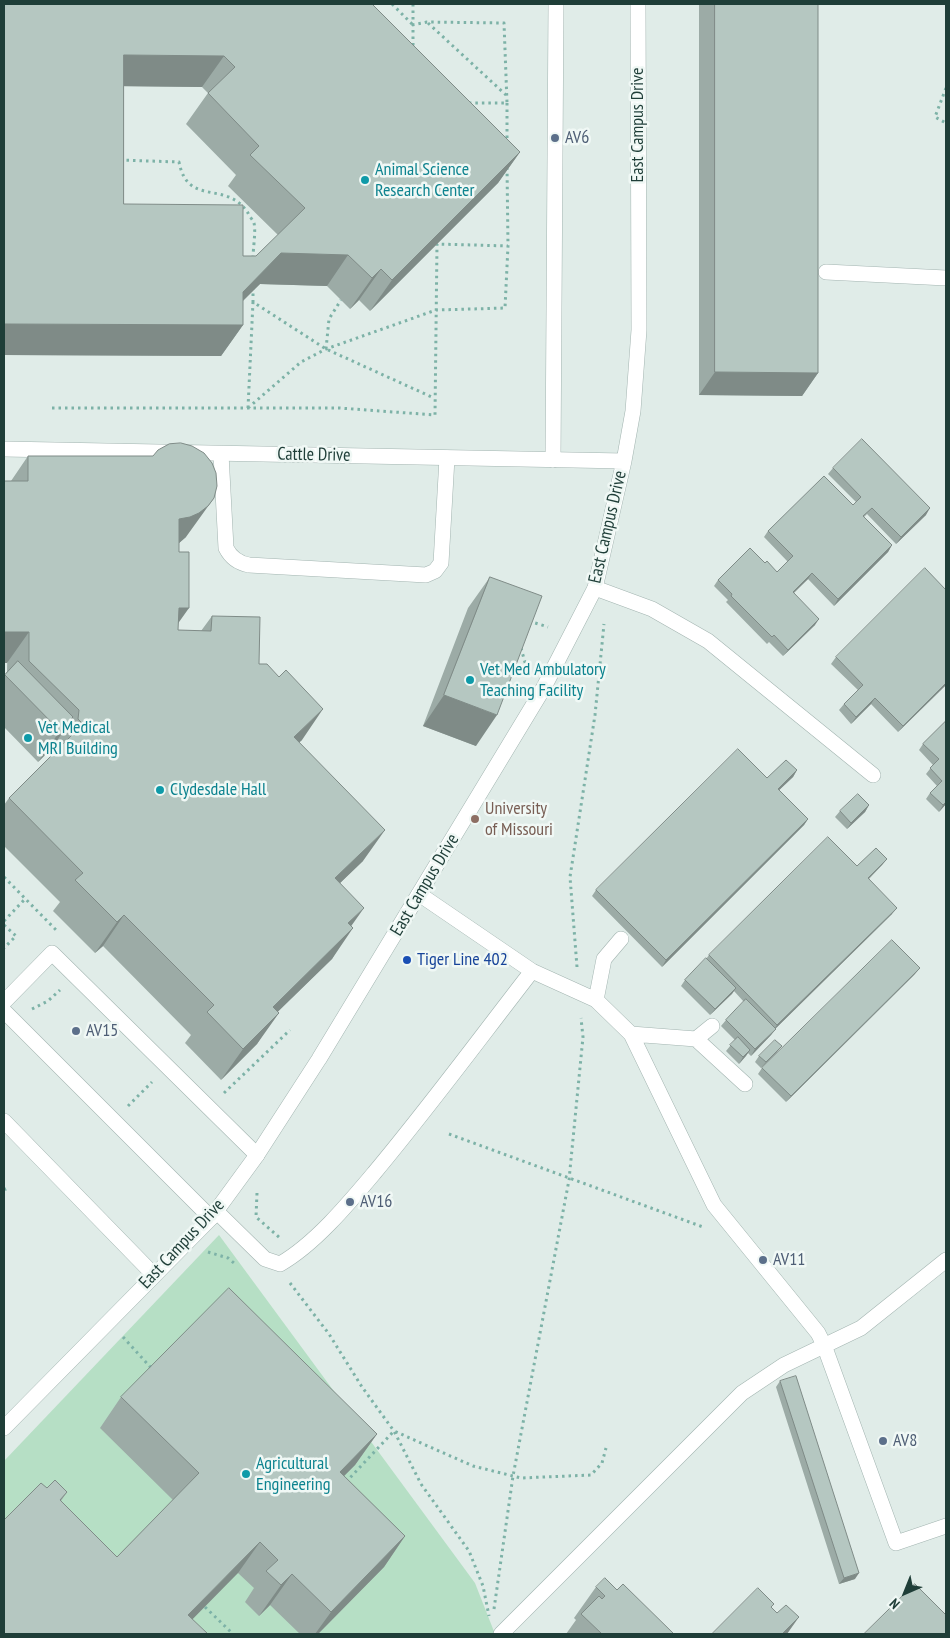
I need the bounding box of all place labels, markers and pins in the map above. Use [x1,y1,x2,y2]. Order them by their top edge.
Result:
place label: AV6 [565,127,589,149]
marker: AV6 [549,132,561,144]
place label: Animal Science Research Center [375,159,474,202]
marker: Animal Science Research Center [359,174,371,186]
place label: Vet Med Ambulatory Teaching Facility [480,659,606,702]
marker: Vet Med Ambulatory Teaching Facility [464,674,476,686]
place label: Vet Medical MRI Building [38,717,118,760]
marker: Vet Medical MRI Building [22,732,34,744]
place label: Clydesdale Hall [170,779,266,801]
marker: Clydesdale Hall [154,784,166,796]
place label: University of Missouri [485,798,553,841]
marker: University of Missouri [469,813,481,825]
place label: Tiger Line 402 [417,949,508,971]
marker: Tiger Line 402 [401,954,413,966]
place label: AV15 [86,1020,118,1042]
marker: AV15 [70,1025,82,1037]
place label: AV16 [360,1191,392,1213]
marker: AV16 [344,1196,356,1208]
place label: AV11 [773,1249,805,1271]
marker: AV11 [757,1254,769,1266]
place label: AV8 [893,1430,917,1452]
marker: AV8 [877,1435,889,1447]
place label: Agricultural Engineering [256,1453,330,1496]
marker: Agricultural Engineering [240,1468,252,1480]

